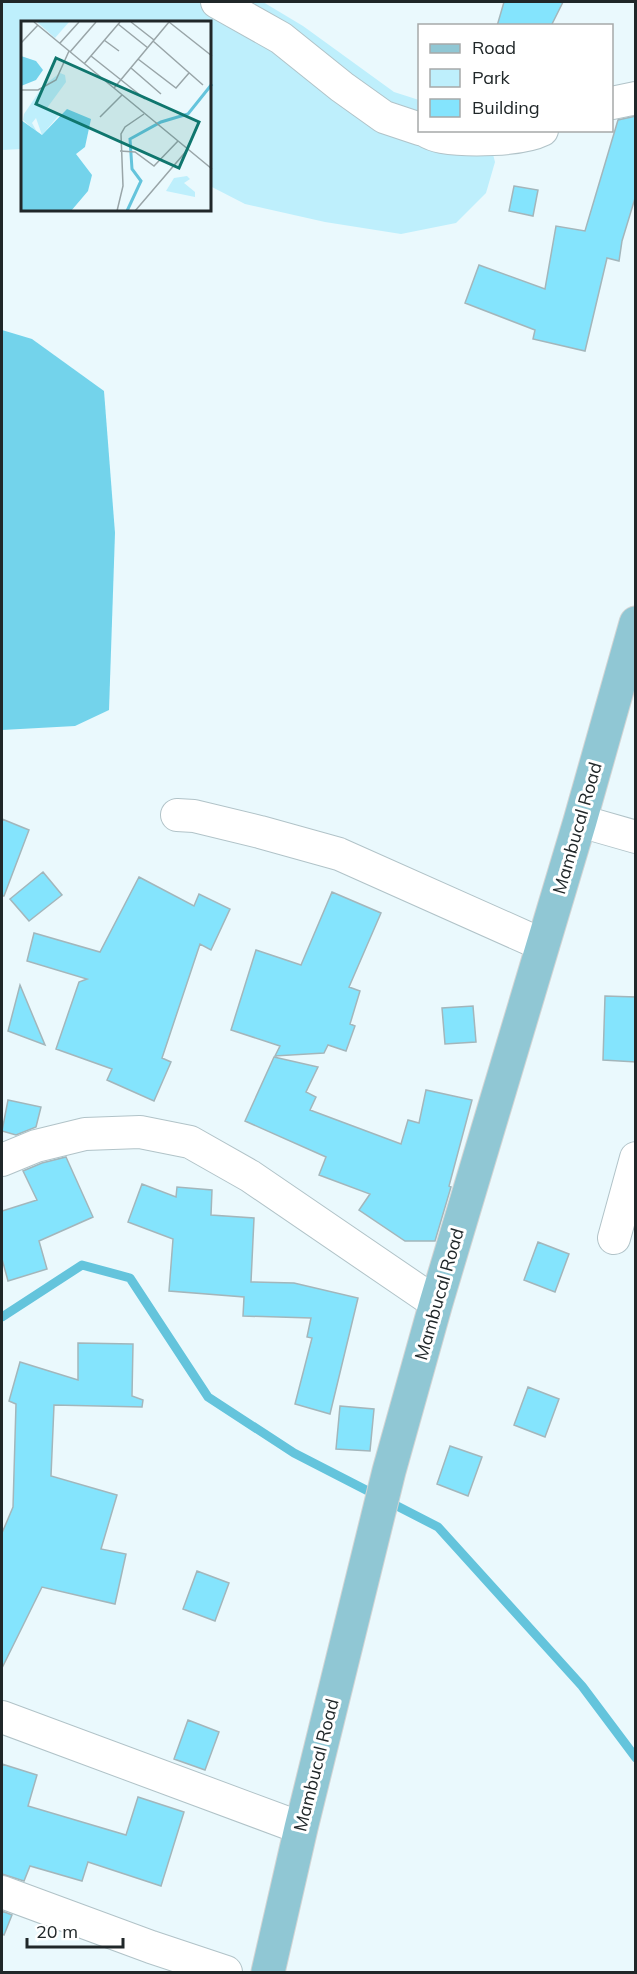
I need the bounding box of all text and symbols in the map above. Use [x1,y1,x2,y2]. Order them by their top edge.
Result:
inset map [21,21,212,212]
legend [418,24,613,132]
text: Road [472,36,516,59]
text: Park [472,66,511,89]
text: Building [472,96,540,119]
street label: Mambucal Road [547,759,607,897]
street label: Mambucal Road [409,1225,469,1363]
street label: Mambucal Road [288,1696,344,1834]
scale bar [27,1911,123,1949]
text: 20 m [36,1920,78,1943]

